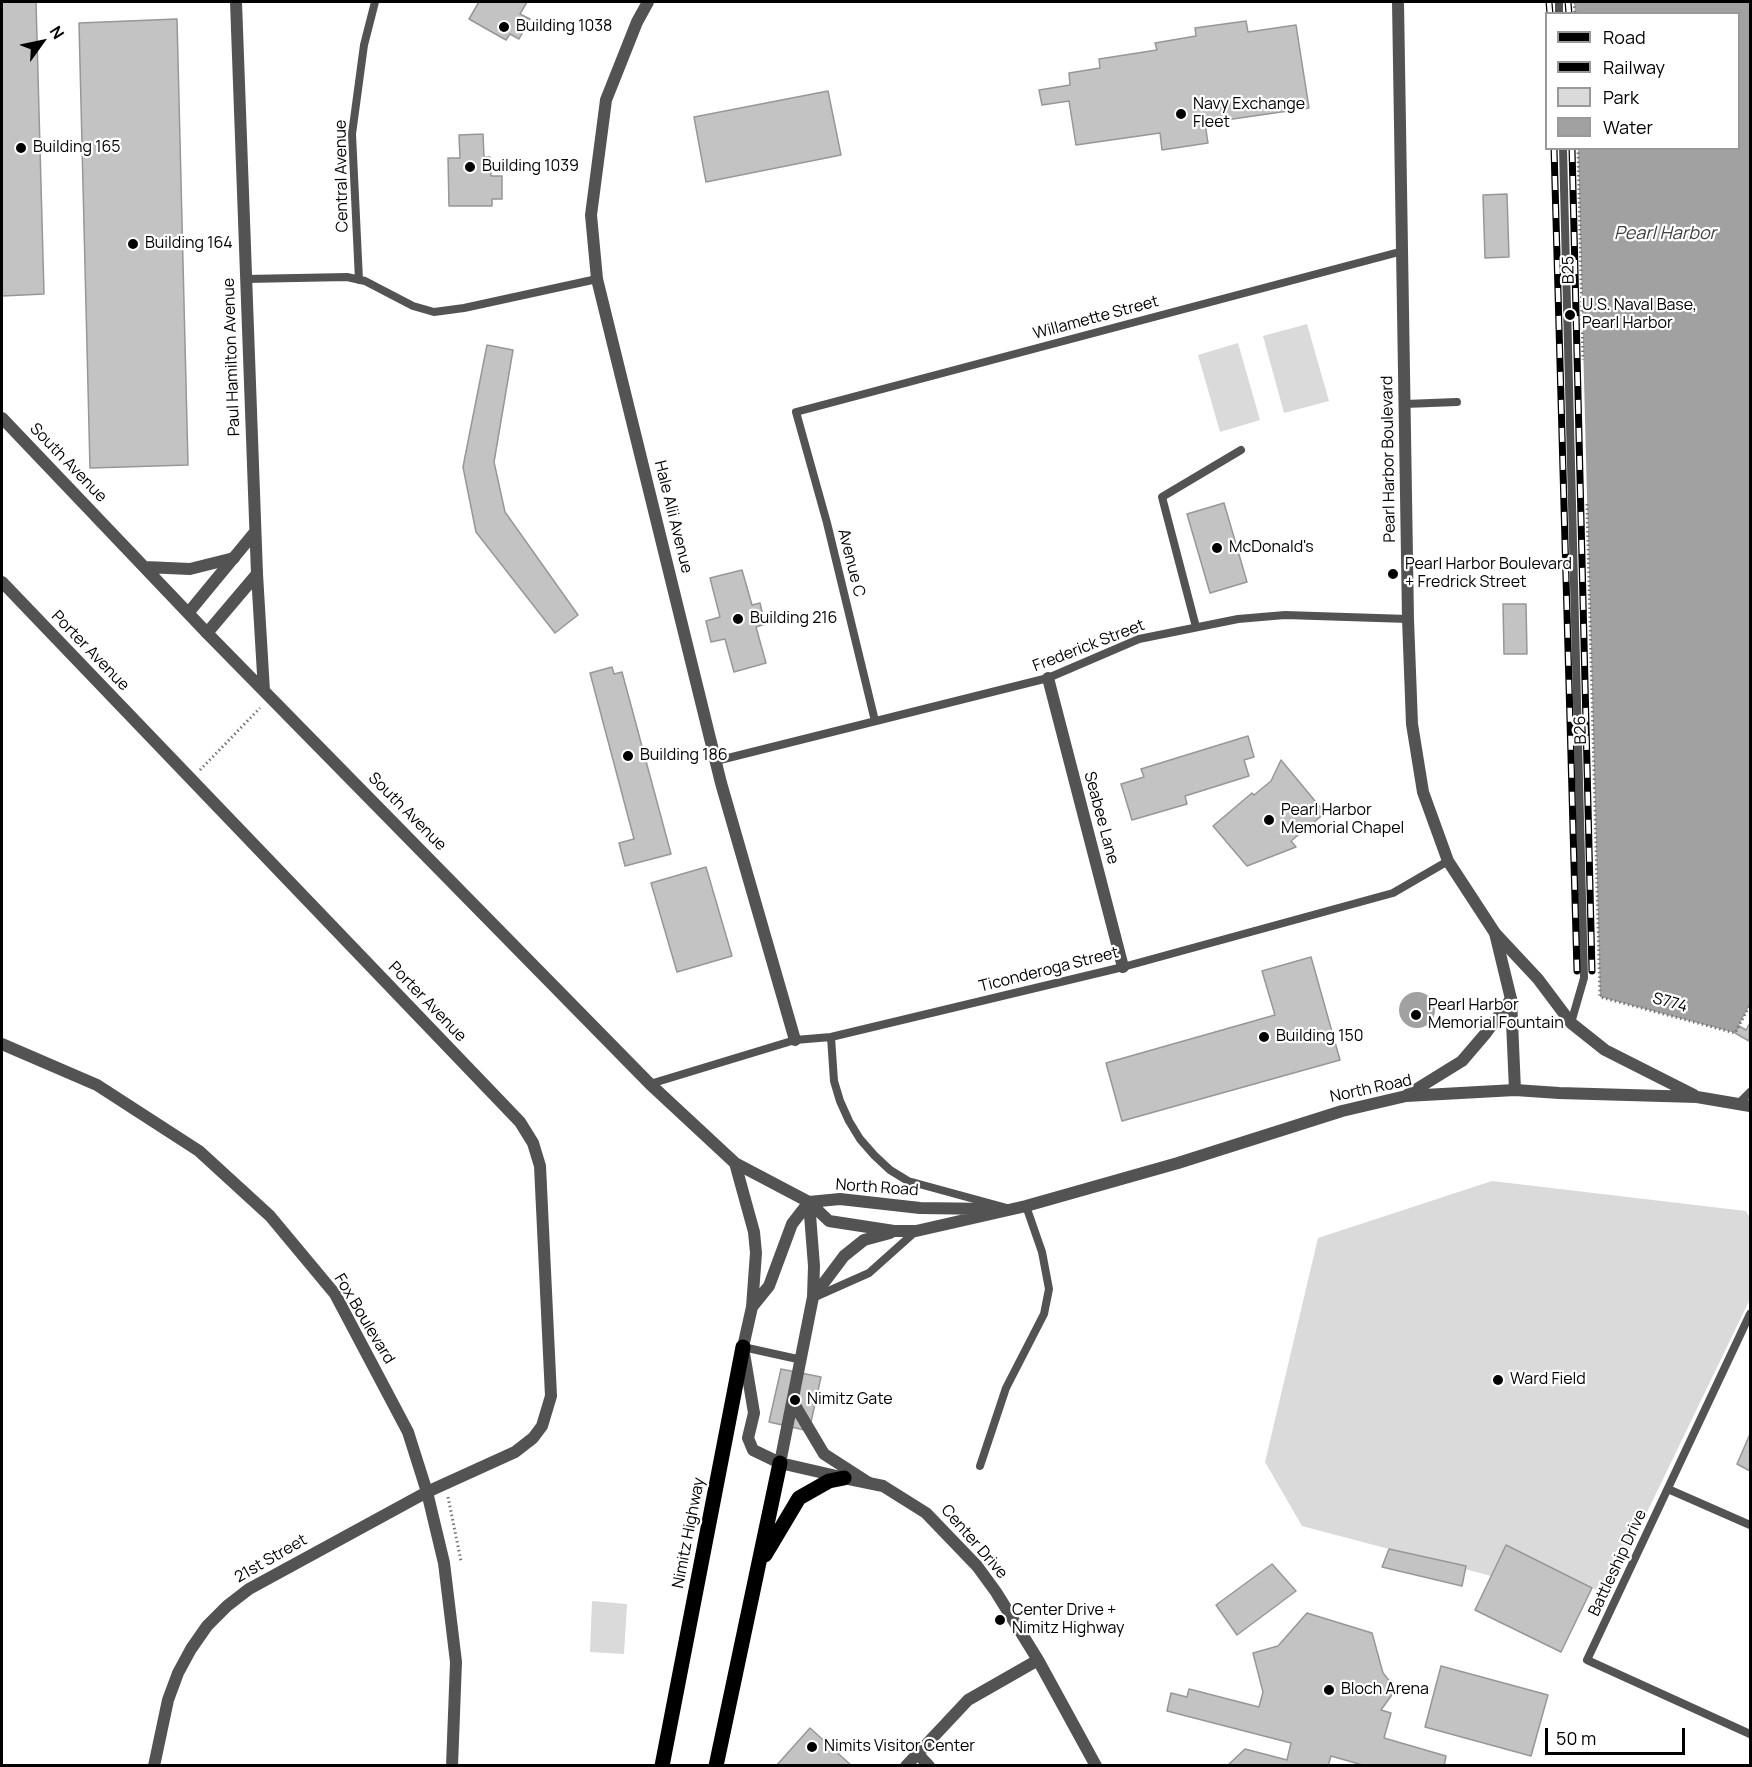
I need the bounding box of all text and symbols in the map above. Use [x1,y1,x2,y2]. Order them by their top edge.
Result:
north arrow [12,12,72,72]
legend [1545,12,1740,150]
place label: Building 1038 [516,17,612,37]
marker: Building 1038 [497,20,511,34]
text: N [45,21,69,43]
text: Road [1603,25,1646,49]
text: Railway [1603,55,1665,79]
text: Park [1603,85,1639,109]
place label: Navy Exchange Fleet [1193,95,1305,133]
marker: Navy Exchange Fleet [1174,107,1188,121]
text: Water [1603,115,1653,139]
street label: Central Avenue [331,120,353,232]
place label: Building 165 [33,138,121,158]
marker: Building 165 [14,141,28,155]
place label: Building 1039 [482,157,579,177]
marker: Building 1039 [463,160,477,174]
water label: Pearl Harbor [1614,223,1716,245]
place label: Building 164 [145,234,233,254]
marker: Building 164 [126,237,140,251]
street label: B25 [1559,256,1579,284]
street label: Paul Hamilton Avenue [220,277,244,437]
street label: Willamette Street [1031,292,1161,344]
place label: U.S. Naval Base, Pearl Harbor [1582,296,1697,334]
marker: U.S. Naval Base, Pearl Harbor [1563,308,1577,322]
street label: Pearl Harbor Boulevard [1378,375,1400,543]
street label: South Avenue [25,419,111,507]
street label: Hale Alii Avenue [650,459,696,575]
street label: Avenue C [833,527,869,599]
place label: McDonald's [1229,538,1314,558]
marker: McDonald's [1210,541,1224,555]
place label: Pearl Harbor Boulevard + Fredrick Street [1405,555,1572,593]
marker: Pearl Harbor Boulevard + Fredrick Street [1386,567,1400,581]
street label: Porter Avenue [47,607,133,695]
place label: Building 216 [750,609,837,629]
marker: Building 216 [731,612,745,626]
street label: Frederick Street [1030,616,1148,676]
street label: B26 [1571,715,1591,745]
place label: Building 186 [640,746,728,766]
marker: Building 186 [621,749,635,763]
street label: South Avenue [364,769,450,855]
street label: Seabee Lane [1079,770,1123,866]
place label: Pearl Harbor Memorial Chapel [1281,801,1404,839]
marker: Pearl Harbor Memorial Chapel [1262,813,1276,827]
street label: Ticonderoga Street [977,943,1121,997]
street label: Porter Avenue [384,958,470,1046]
street label: S774 [1651,989,1689,1017]
place label: Pearl Harbor Memorial Fountain [1428,996,1564,1034]
marker: Pearl Harbor Memorial Fountain [1409,1008,1423,1022]
place label: Building 150 [1276,1027,1363,1047]
marker: Building 150 [1257,1030,1271,1044]
street label: North Road [1328,1071,1414,1107]
street label: North Road [835,1176,919,1200]
street label: Fox Boulevard [330,1270,398,1368]
place label: Ward Field [1510,1370,1586,1390]
marker: Ward Field [1491,1373,1505,1387]
place label: Nimitz Gate [807,1390,893,1410]
marker: Nimitz Gate [788,1393,802,1407]
street label: Nimitz Highway [669,1476,709,1590]
street label: Center Drive [937,1501,1011,1583]
street label: Battleship Drive [1585,1507,1651,1619]
street label: 21st Street [231,1531,311,1587]
place label: Center Drive + Nimitz Highway [1012,1601,1124,1639]
marker: Center Drive + Nimitz Highway [993,1613,1007,1627]
place label: Bloch Arena [1341,1680,1429,1700]
marker: Bloch Arena [1322,1683,1336,1697]
scale bar [1548,1716,1688,1754]
text: 50 m [1556,1726,1596,1750]
place label: Nimits Visitor Center [824,1737,975,1757]
marker: Nimits Visitor Center [805,1740,819,1754]

